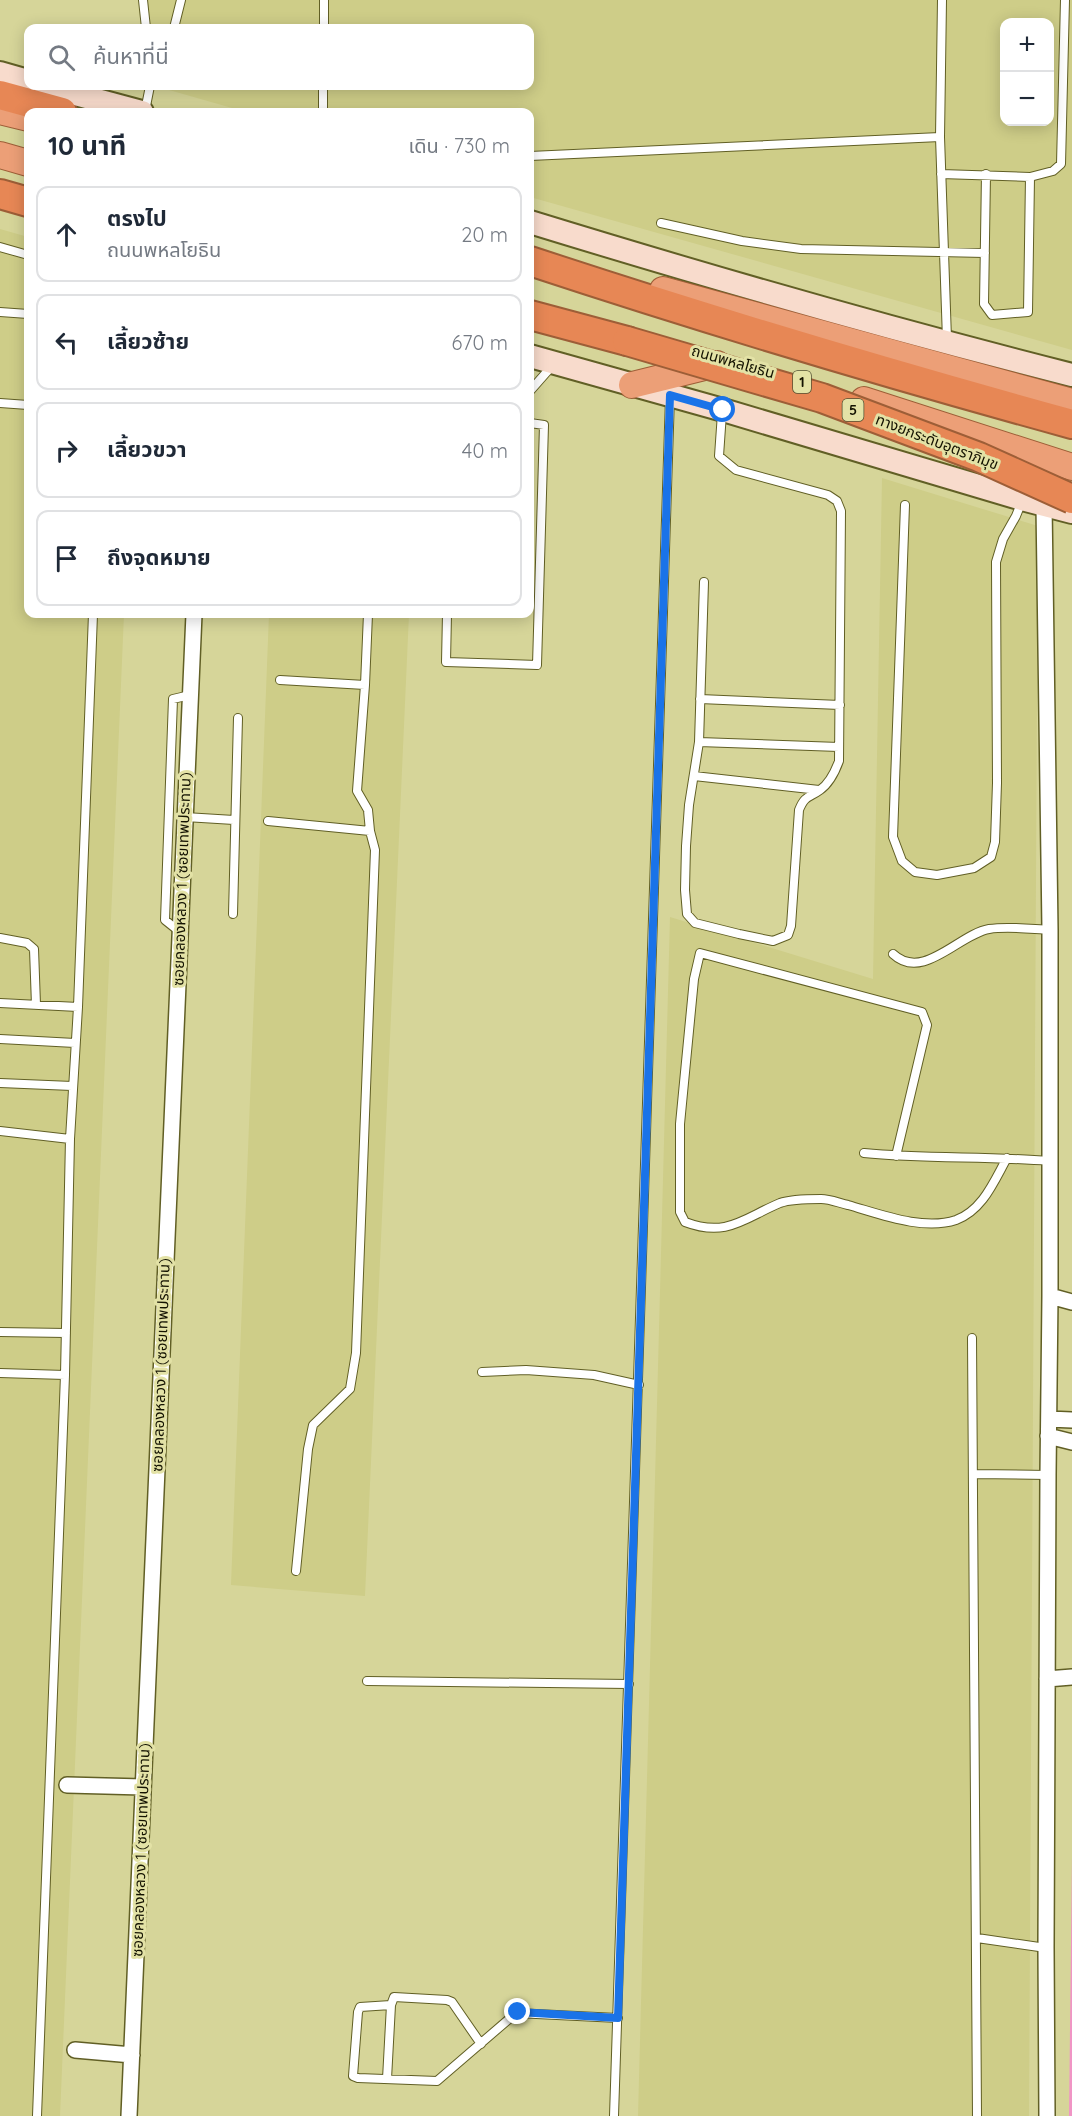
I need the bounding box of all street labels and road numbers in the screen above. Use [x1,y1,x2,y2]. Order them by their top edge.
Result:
street label: ถนนพหลโยธิน [689,341,777,382]
road number: 1 [793,371,811,393]
road number: 5 [842,399,864,421]
street label: ทางยกระดับอุตราภิมุข [873,409,1001,474]
street label: ซอยคลองหลวง 1 (ซอยเทพประทาน) [168,772,195,986]
street label: ซอยคลองหลวง 1 (ซอยเทพประทาน) [147,1258,174,1472]
street label: ซอยคลองหลวง 1 (ซอยเทพประทาน) [127,1743,154,1957]

